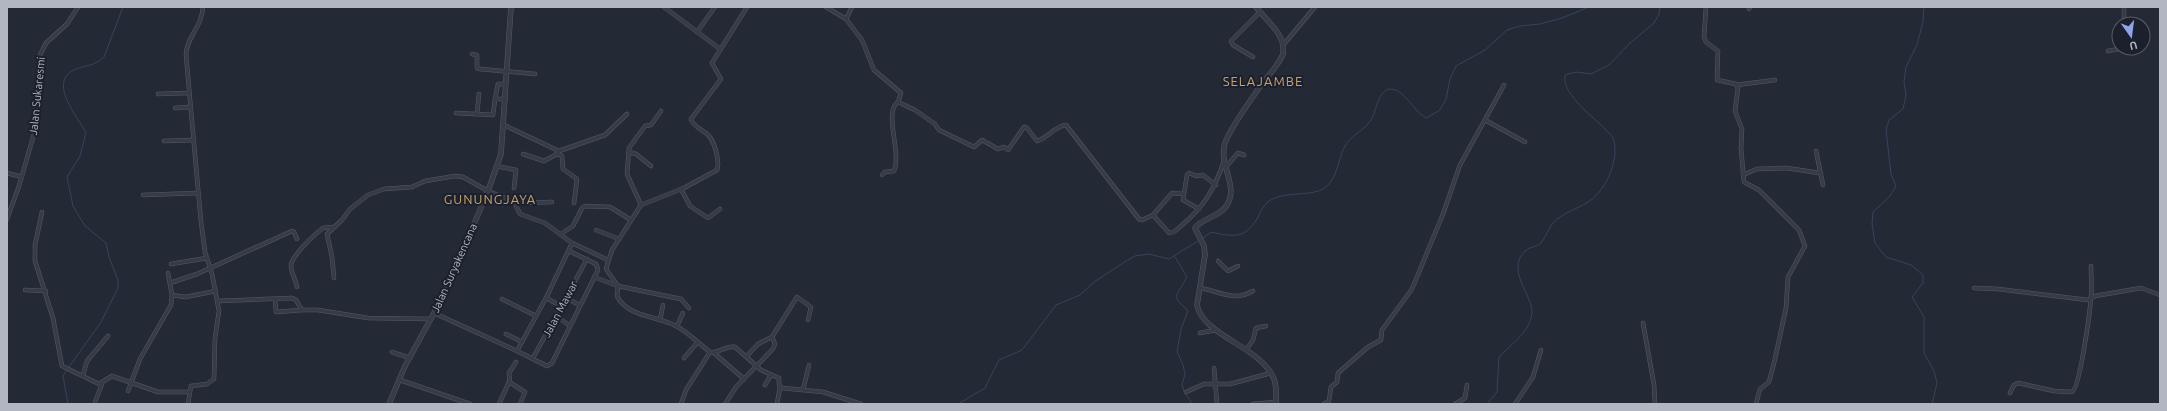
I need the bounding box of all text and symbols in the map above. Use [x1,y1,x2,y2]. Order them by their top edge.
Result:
north arrow [2111,16,2151,56]
text: U [2128,39,2139,52]
street label: Jalan Sukaresmi [27,56,47,136]
district label: SELAJAMBE [1223,74,1303,88]
district label: GUNUNGJAYA [444,192,536,206]
street label: Jalan Suryakencana [429,222,479,314]
street label: Jalan Mawar [540,278,580,339]

